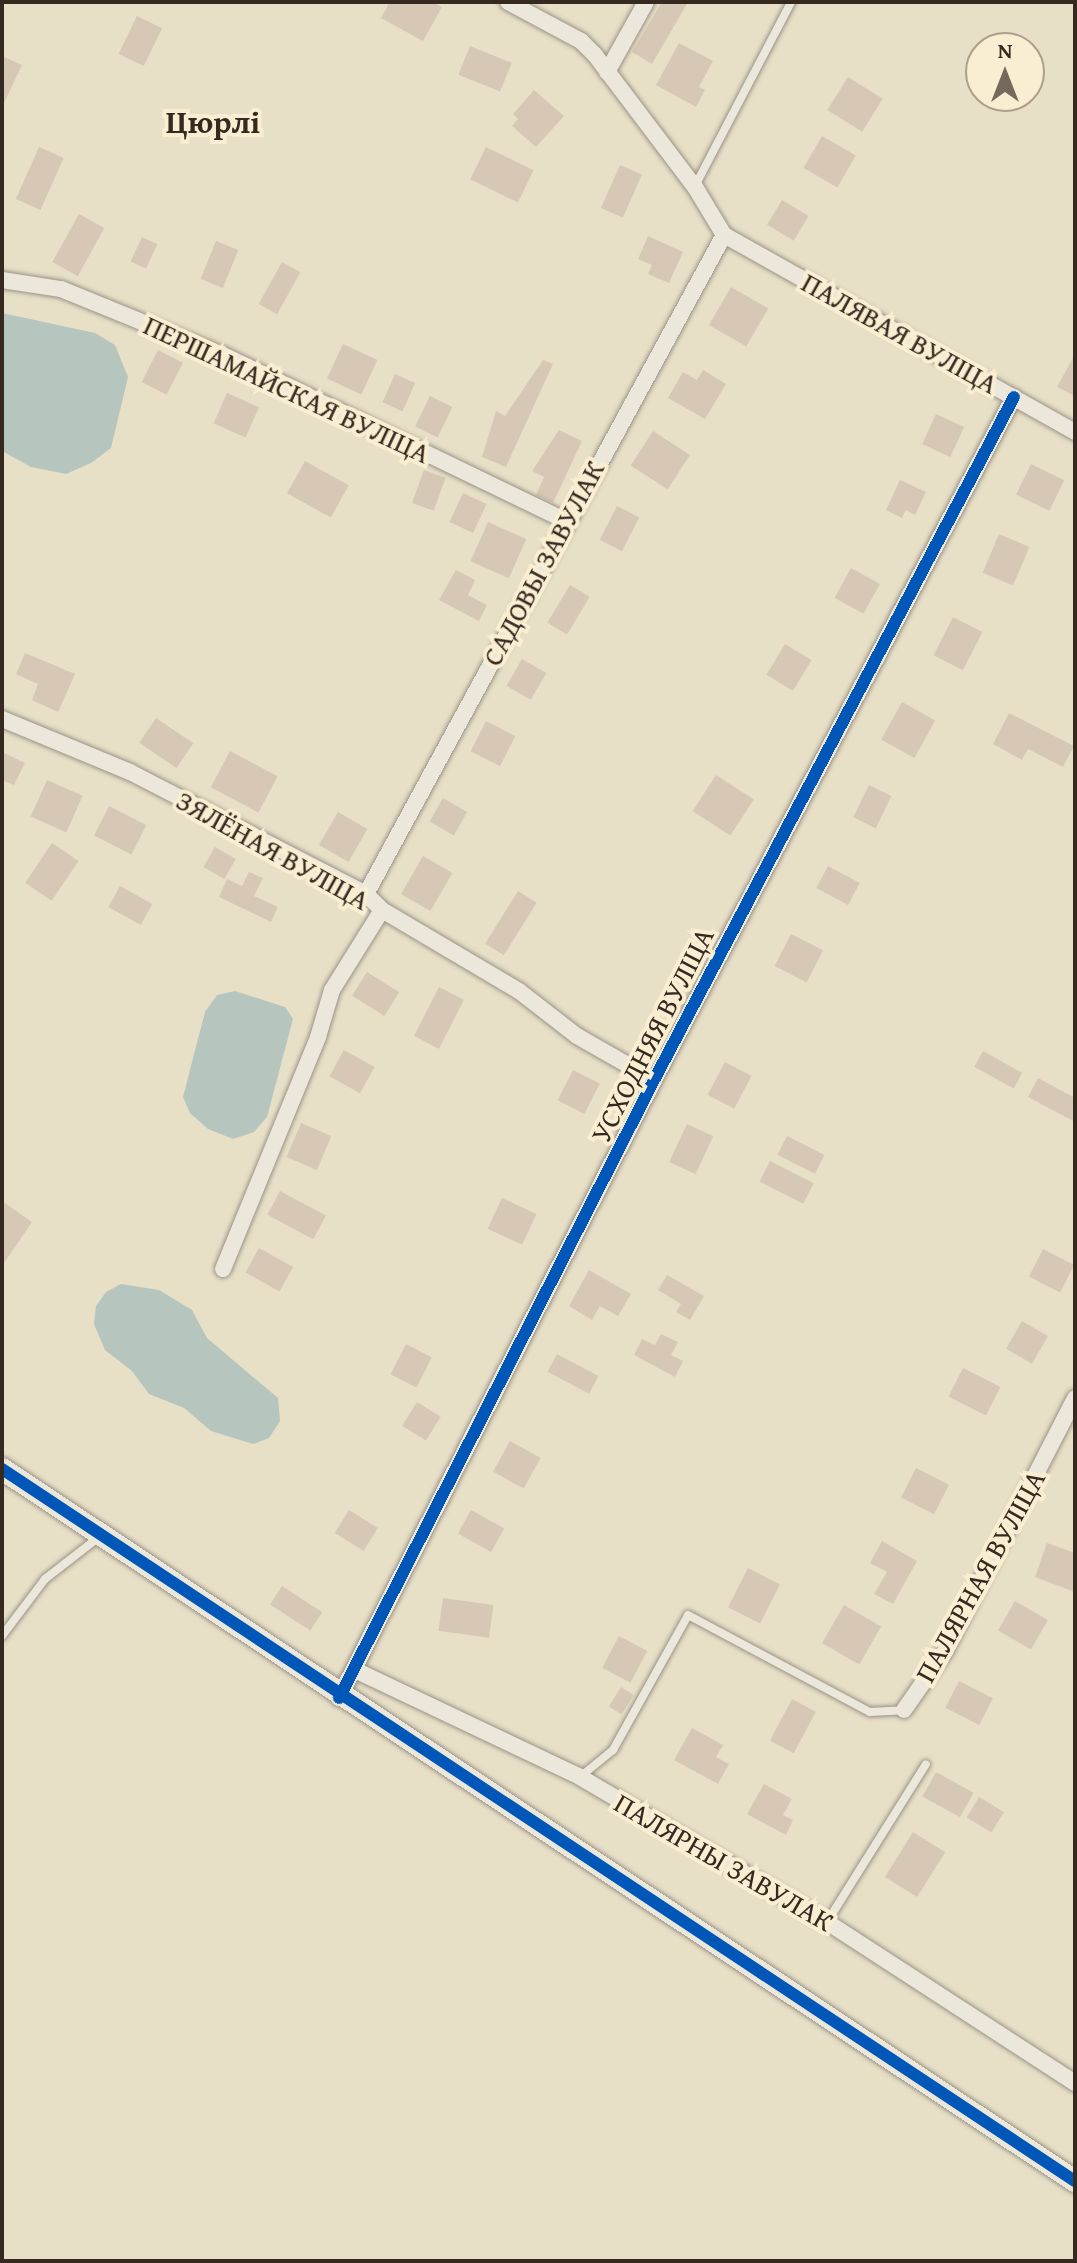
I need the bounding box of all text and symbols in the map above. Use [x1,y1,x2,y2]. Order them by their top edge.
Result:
north arrow [965,32,1045,112]
text: N [998,34,1012,66]
district label: Цюрлі [166,103,260,141]
street label: ПАЛЯВАЯ ВУЛІЦА [796,265,1004,401]
street label: ПЕРШАМАЙСКАЯ ВУЛІЦА [139,308,435,470]
street label: САДОВЫ ЗАВУЛАК [475,455,611,671]
street label: ЗЯЛЁНАЯ ВУЛІЦА [171,783,375,917]
street label: УСХОДНЯЯ ВУЛІЦА [583,922,721,1148]
street label: ПАЛЯРНАЯ ВУЛІЦА [908,1464,1052,1688]
street label: ПАЛЯРНЫ ЗАВУЛАК [609,1786,839,1938]

